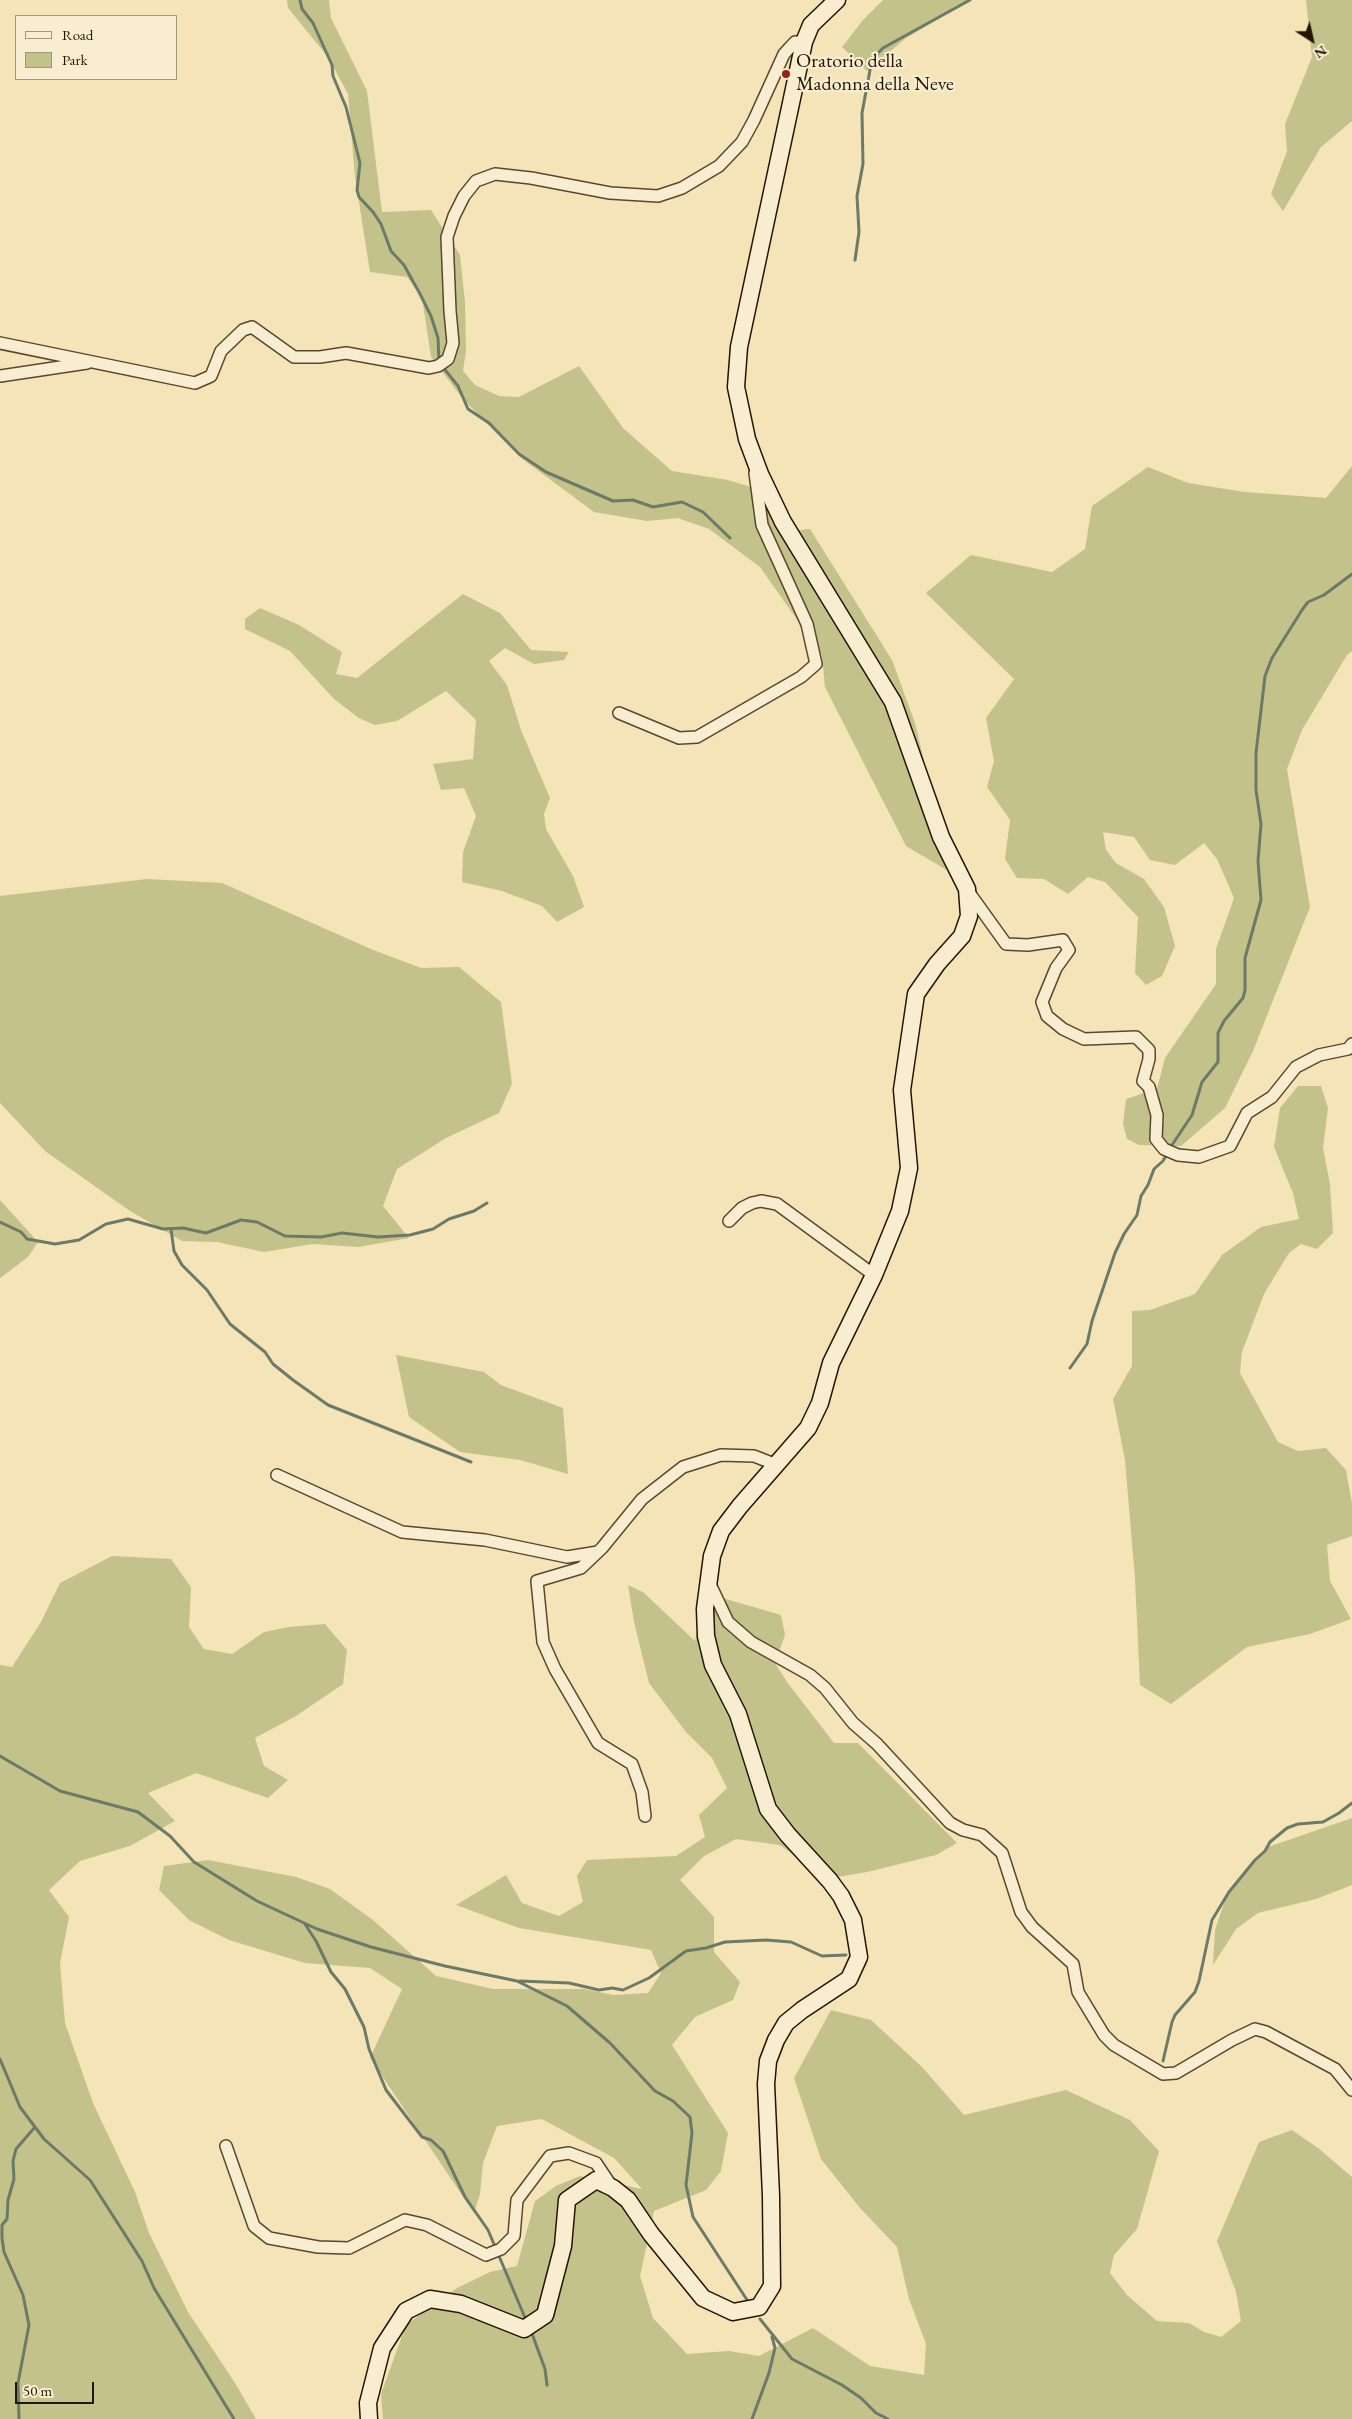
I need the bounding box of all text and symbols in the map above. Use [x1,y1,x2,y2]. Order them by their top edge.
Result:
legend [15,15,178,80]
north arrow [1287,15,1337,65]
text: Road [62,25,93,44]
text: N [1311,42,1330,63]
text: Park [62,50,88,69]
place label: Oratorio della Madonna della Neve [796,50,954,97]
marker: Oratorio della Madonna della Neve [780,68,792,80]
scale bar [18,2372,96,2404]
text: 50 m [23,2381,52,2400]

